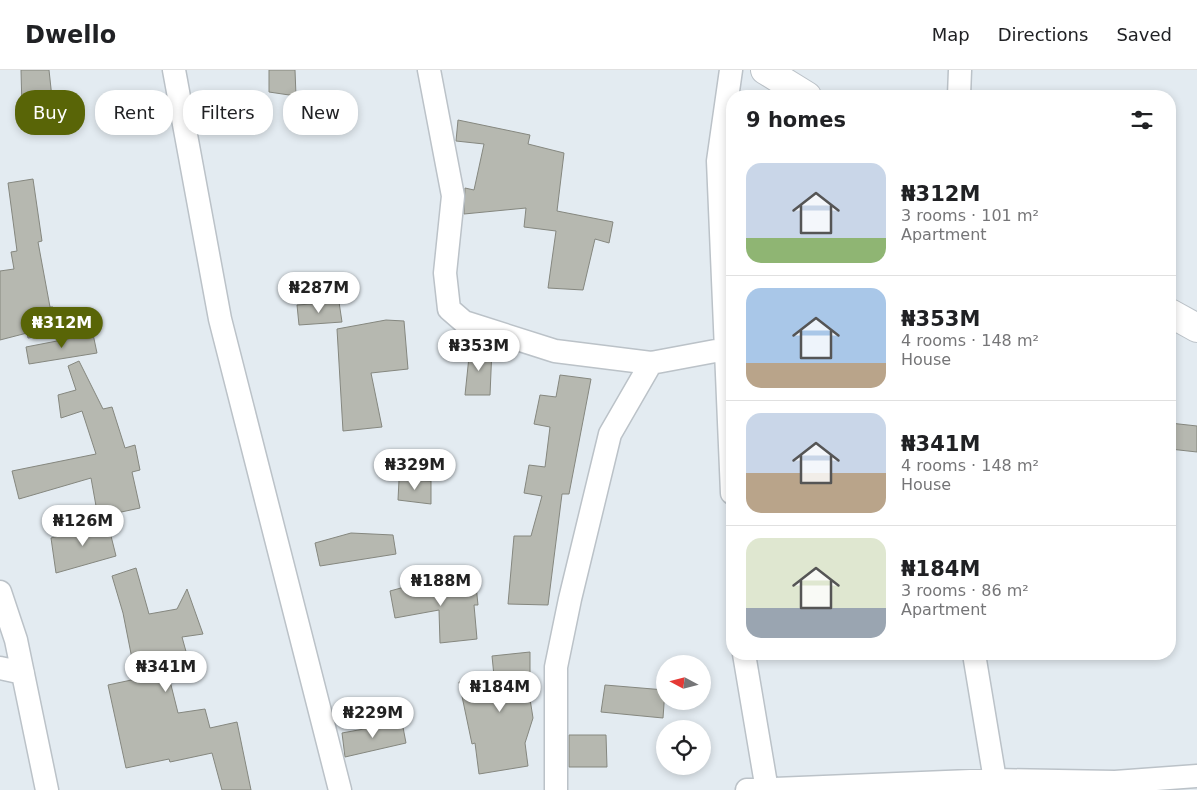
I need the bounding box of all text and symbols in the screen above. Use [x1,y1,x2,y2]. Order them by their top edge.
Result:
text: Dwello [25,21,116,49]
text: Map [932,24,970,45]
text: Directions [998,24,1088,45]
text: Saved [1116,24,1172,45]
chip: Buy [15,90,85,135]
chip: Rent [95,90,173,135]
chip: Filters [183,90,273,135]
chip: New [283,90,358,135]
icon: filters [1128,106,1156,134]
text: 9 homes [746,108,846,132]
text: ₦312M [901,182,980,206]
icon: home [786,183,846,243]
text: 3 rooms · 101 m² [901,206,1039,225]
text: Apartment [901,225,987,244]
pin: ₦287M [284,272,354,314]
text: ₦287M [289,278,349,297]
pin: ₦312M [27,306,97,349]
text: ₦353M [901,307,980,331]
icon: home [786,308,846,368]
text: ₦312M [32,313,92,332]
pin: ₦353M [444,330,514,372]
text: 4 rooms · 148 m² [901,331,1039,350]
text: ₦353M [449,336,509,355]
text: House [901,350,951,369]
text: ₦341M [901,432,980,456]
icon: home [786,433,846,493]
pin: ₦329M [380,448,450,491]
text: ₦329M [385,455,445,474]
text: 4 rooms · 148 m² [901,456,1039,475]
text: House [901,475,951,494]
pin: ₦126M [48,504,118,547]
text: ₦126M [53,511,113,530]
text: ₦184M [901,557,980,581]
icon: home [786,558,846,618]
pin: ₦188M [406,564,476,607]
text: ₦188M [411,571,471,590]
text: 3 rooms · 86 m² [901,581,1029,600]
text: Apartment [901,600,987,619]
pin: ₦341M [131,650,201,693]
north arrow [656,655,711,710]
map controls [656,655,711,775]
text: ₦341M [136,657,196,676]
pin: ₦184M [465,670,535,713]
text: ₦184M [470,677,530,696]
pin: ₦229M [338,696,408,739]
text: ₦229M [343,703,403,722]
button: locate [656,720,711,775]

